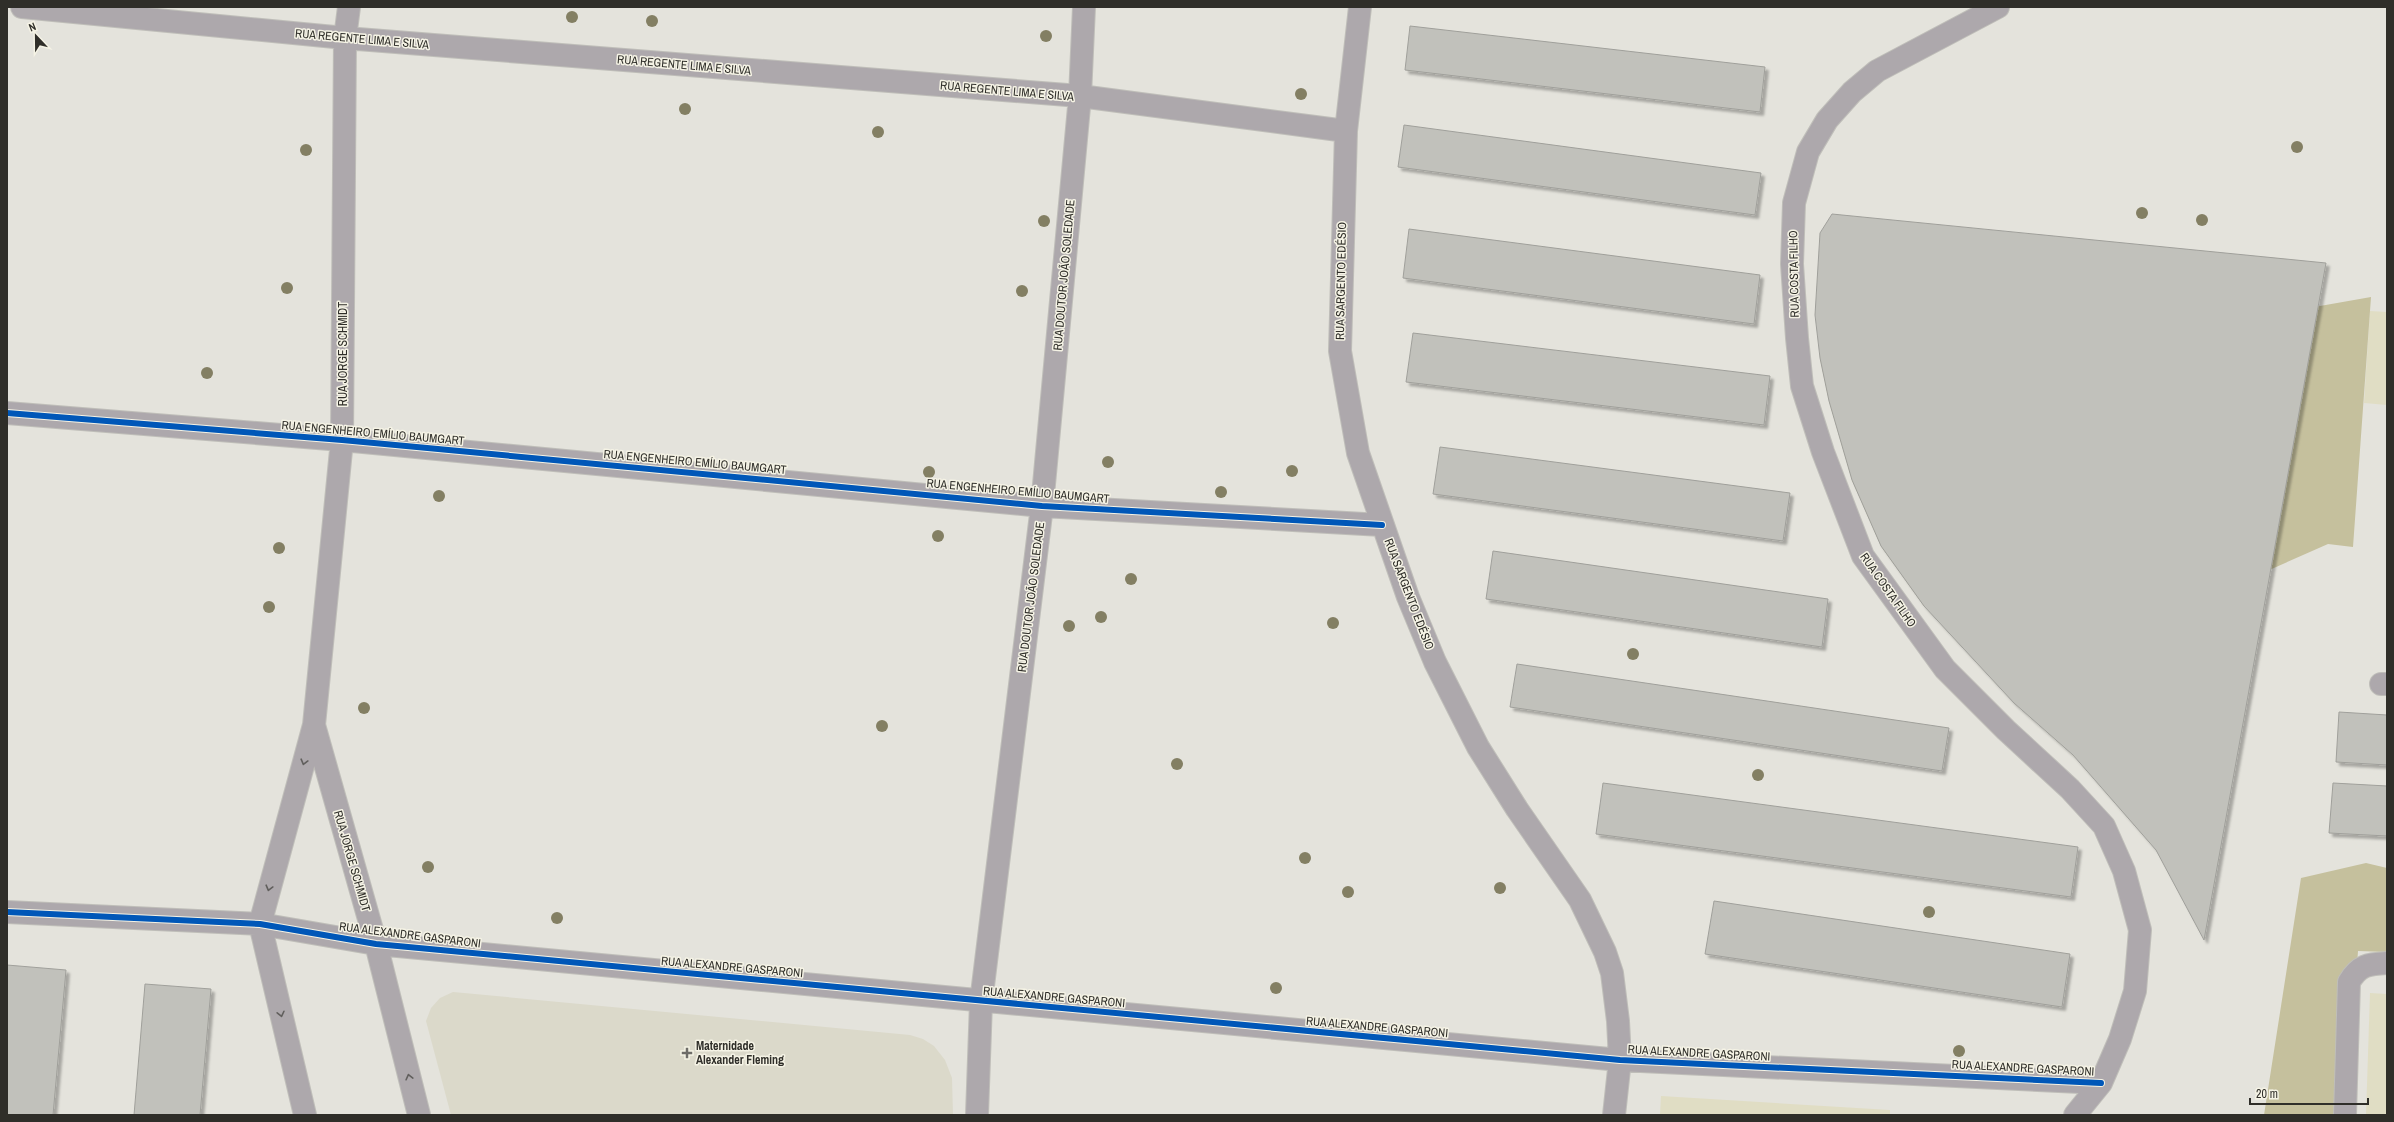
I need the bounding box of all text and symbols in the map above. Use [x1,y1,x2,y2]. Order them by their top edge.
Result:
north arrow [16,16,56,56]
text: N [27,19,38,34]
street label: RUA REGENTE LIMA E SILVA [294,25,430,53]
street label: RUA REGENTE LIMA E SILVA [616,51,752,79]
street label: RUA REGENTE LIMA E SILVA [939,77,1075,105]
street label: RUA DOUTOR JOÃO SOLEDADE [1049,199,1079,351]
street label: RUA SARGENTO EDÉSIO [1332,222,1350,340]
street label: RUA COSTA FILHO [1785,230,1803,318]
street label: RUA JORGE SCHMIDT [335,302,351,406]
street label: RUA ENGENHEIRO EMÍLIO BAUMGART [281,417,465,449]
street label: RUA ENGENHEIRO EMÍLIO BAUMGART [603,446,787,478]
street label: RUA ENGENHEIRO EMÍLIO BAUMGART [926,475,1110,507]
street label: RUA DOUTOR JOÃO SOLEDADE [1014,521,1048,673]
street label: RUA SARGENTO EDÉSIO [1380,536,1438,652]
street label: RUA COSTA FILHO [1856,550,1920,631]
one-way arrow [300,759,308,765]
street label: RUA JORGE SCHMIDT [330,809,374,913]
one-way arrow [266,884,274,891]
street label: RUA ALEXANDRE GASPARONI [338,918,482,952]
street label: RUA ALEXANDRE GASPARONI [660,953,804,981]
street label: RUA ALEXANDRE GASPARONI [982,983,1126,1011]
one-way arrow [276,1011,284,1017]
street label: RUA ALEXANDRE GASPARONI [1305,1013,1449,1041]
place label: Maternidade Alexander Fleming [696,1038,784,1068]
street label: RUA ALEXANDRE GASPARONI [1627,1041,1771,1065]
marker: Maternidade Alexander Fleming [681,1047,693,1059]
street label: RUA ALEXANDRE GASPARONI [1951,1056,2095,1080]
one-way arrow [405,1074,414,1081]
scale bar [2250,1080,2368,1106]
text: 20 m [2256,1086,2278,1102]

